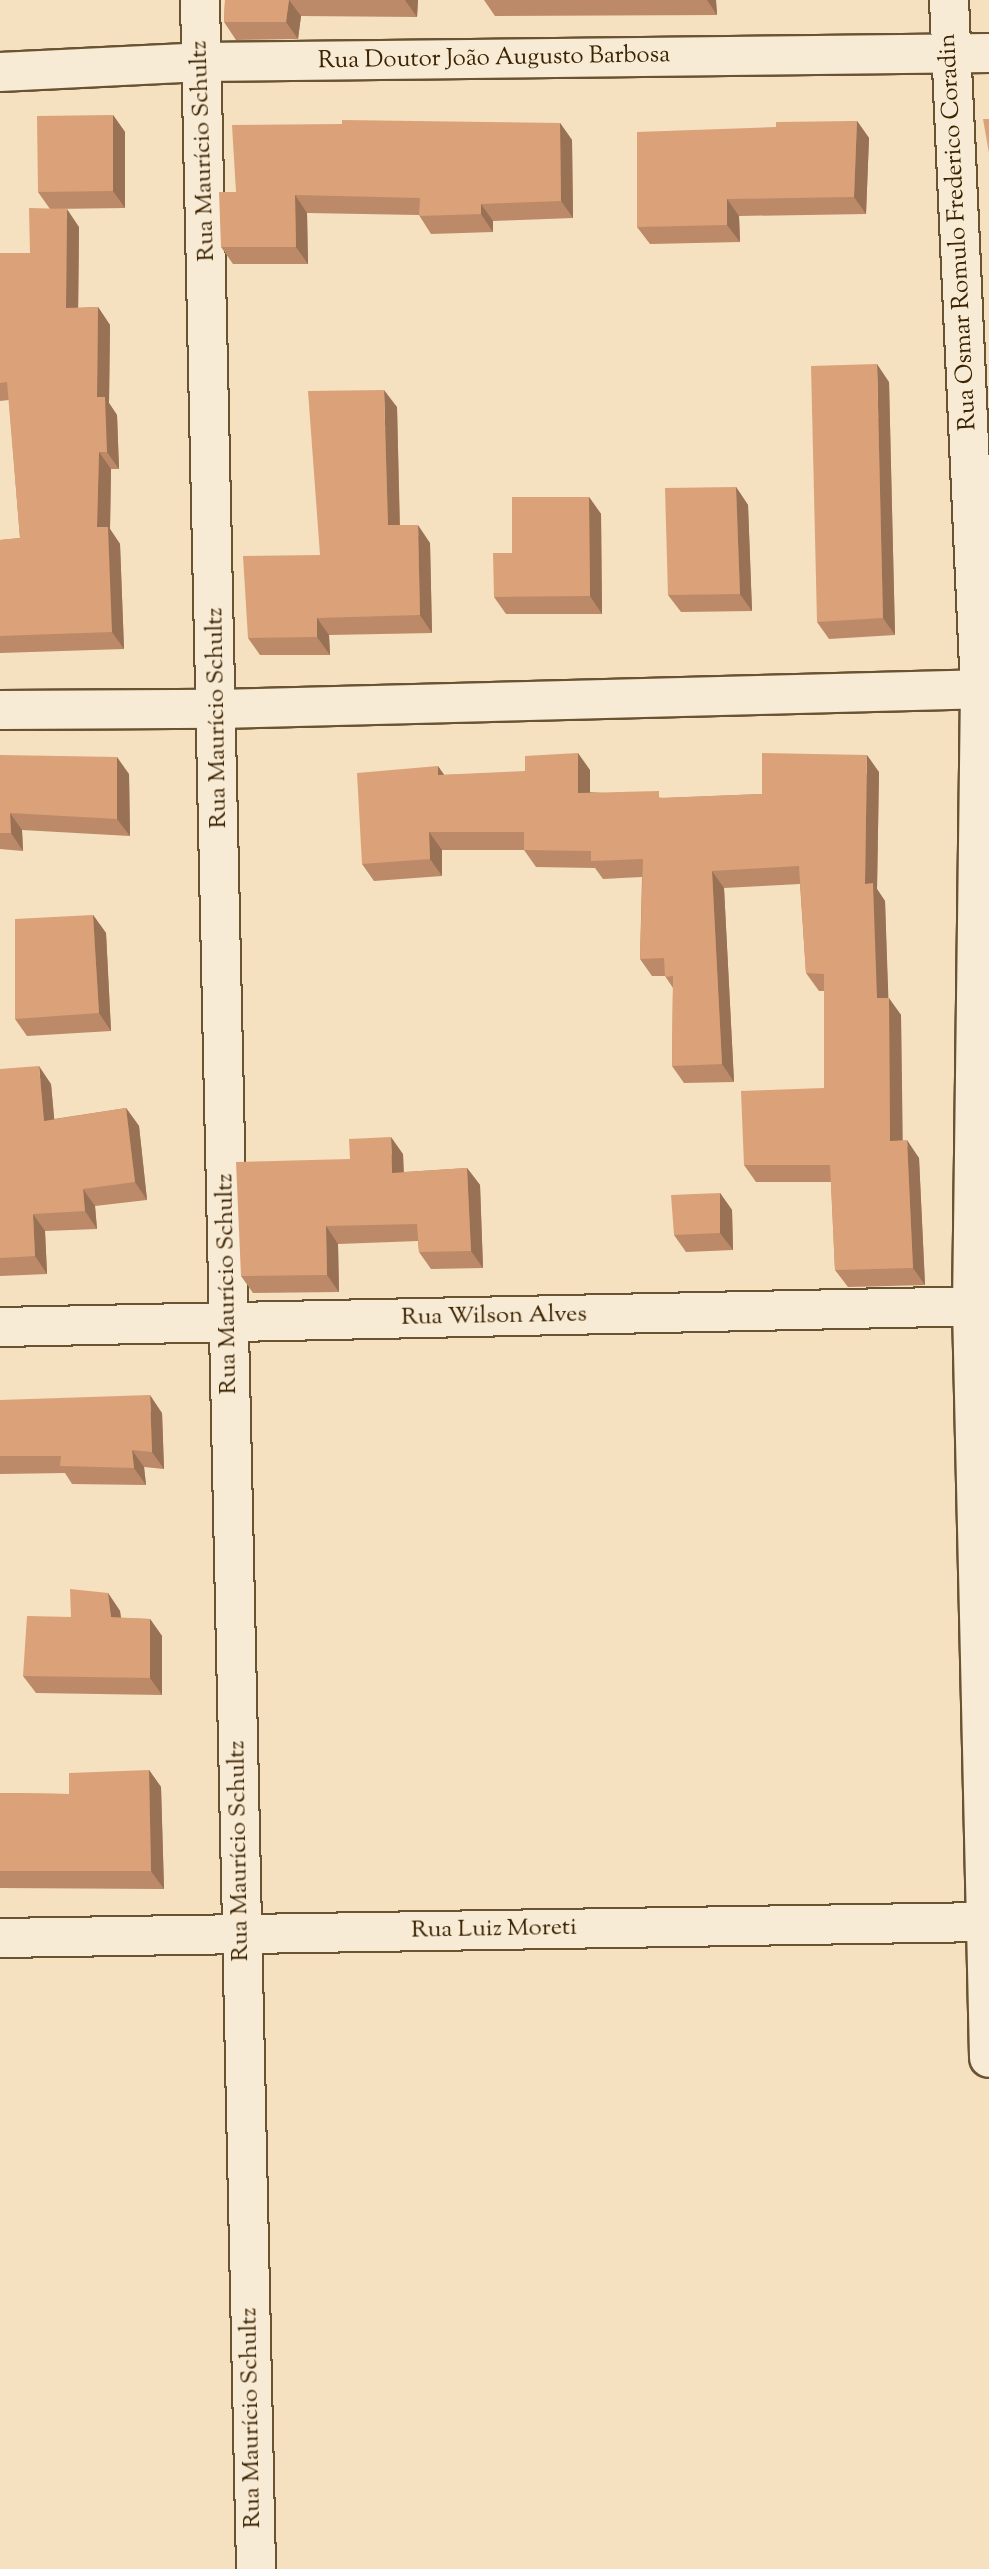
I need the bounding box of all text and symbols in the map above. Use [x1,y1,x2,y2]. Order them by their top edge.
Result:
street label: Rua Osmar Romulo Frederico Coradin [934,33,984,431]
street label: Rua Maurício Schultz [186,40,222,262]
street label: Rua Doutor João Augusto Barbosa [318,42,670,76]
street label: Rua Maurício Schultz [202,607,234,829]
street label: Rua Maurício Schultz [212,1173,244,1395]
street label: Rua Wilson Alves [401,1301,587,1333]
street label: Rua Maurício Schultz [224,1740,256,1962]
street label: Rua Luiz Moreti [411,1914,577,1946]
street label: Rua Maurício Schultz [236,2307,268,2529]

